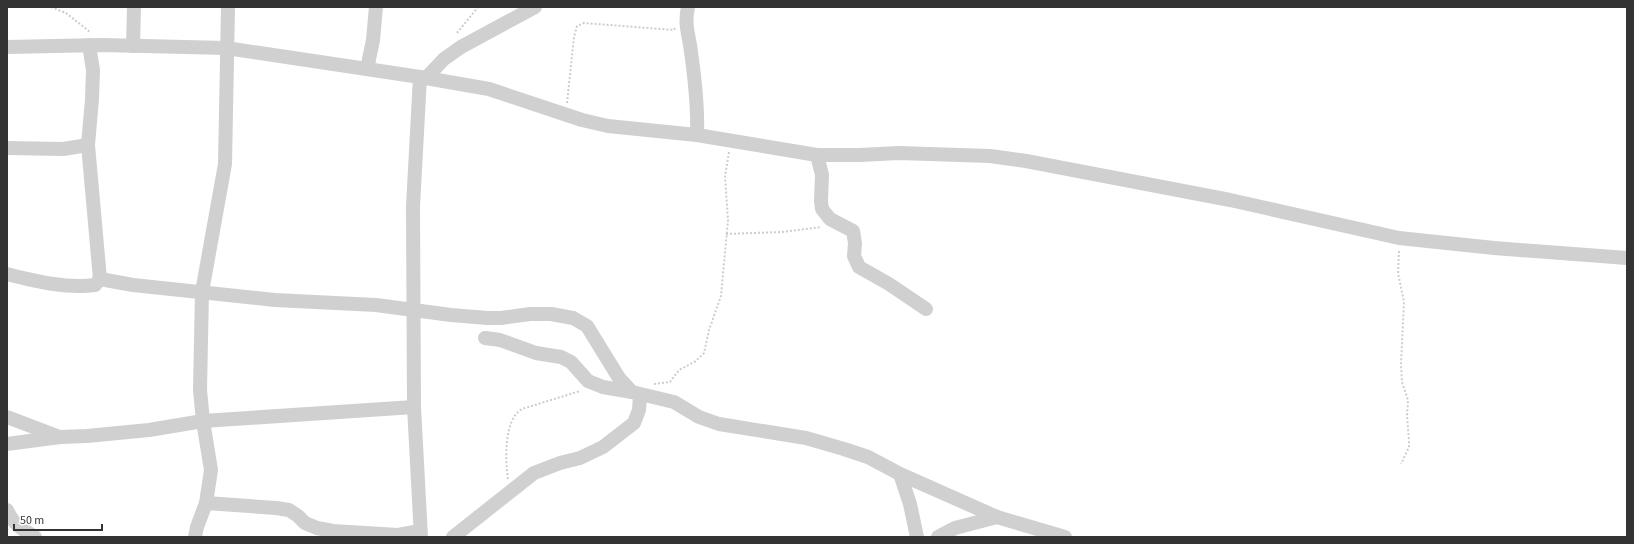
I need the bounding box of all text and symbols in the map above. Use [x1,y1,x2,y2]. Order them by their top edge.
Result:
scale bar [14,506,102,532]
text: 50 m [20,512,44,529]

